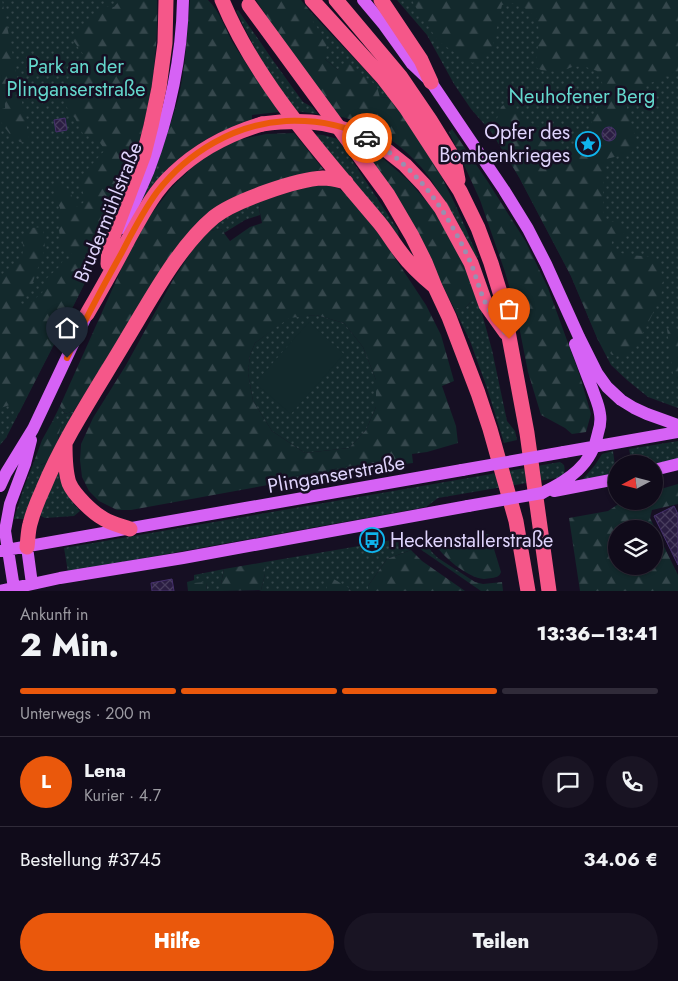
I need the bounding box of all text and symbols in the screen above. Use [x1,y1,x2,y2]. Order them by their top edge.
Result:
park label: Park an der Plinganserstraße [7,52,145,104]
park label: Neuhofener Berg [509,82,655,111]
courier [342,113,392,163]
place label: Opfer des Bombenkrieges [439,118,570,170]
icon: car [353,124,381,152]
place icon: Opfer des Bombenkrieges [575,131,601,157]
street label: Brudermühlstraße [67,138,150,287]
pin [488,288,530,339]
icon: bag [495,295,523,323]
pin [46,307,88,358]
icon: home [53,314,81,342]
street label: Plinganserstraße [265,448,407,501]
north arrow [608,455,662,510]
map controls [608,455,663,575]
button: layers [608,520,663,575]
place label: Heckenstallerstraße [390,526,553,555]
bus stop icon: Heckenstallerstraße [359,527,385,553]
text: Ankunft in [20,603,88,626]
text: 13:36–13:41 [537,620,658,647]
text: 2 Min. [20,622,119,668]
text: Unterwegs · 200 m [20,702,151,725]
button: chat [542,756,594,808]
button: phone [606,756,658,808]
text: Lena [84,757,126,784]
text: L [41,768,51,795]
text: Kurier · 4.7 [84,784,161,807]
text: Bestellung #3745 [20,846,161,873]
text: 34.06 € [583,846,658,873]
button: Hilfe [20,913,334,971]
button: Teilen [344,913,658,971]

